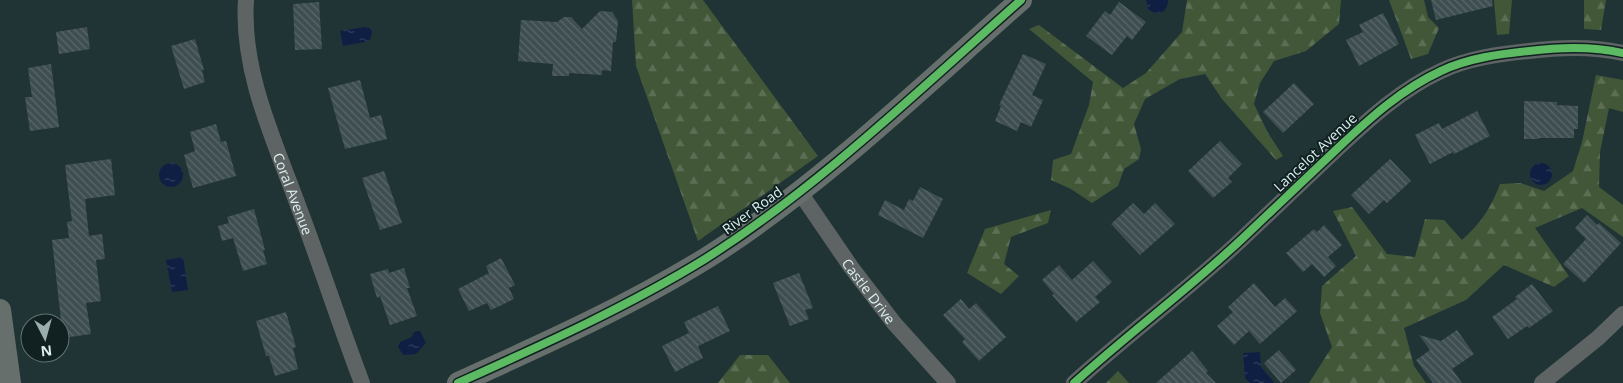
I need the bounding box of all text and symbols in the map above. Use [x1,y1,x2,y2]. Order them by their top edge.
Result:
street label: Lancelot Avenue [1269,108,1361,196]
street label: Coral Avenue [269,150,318,238]
street label: River Road [718,182,786,238]
street label: Castle Drive [838,254,900,327]
north arrow [20,313,70,363]
text: N [40,341,53,361]

